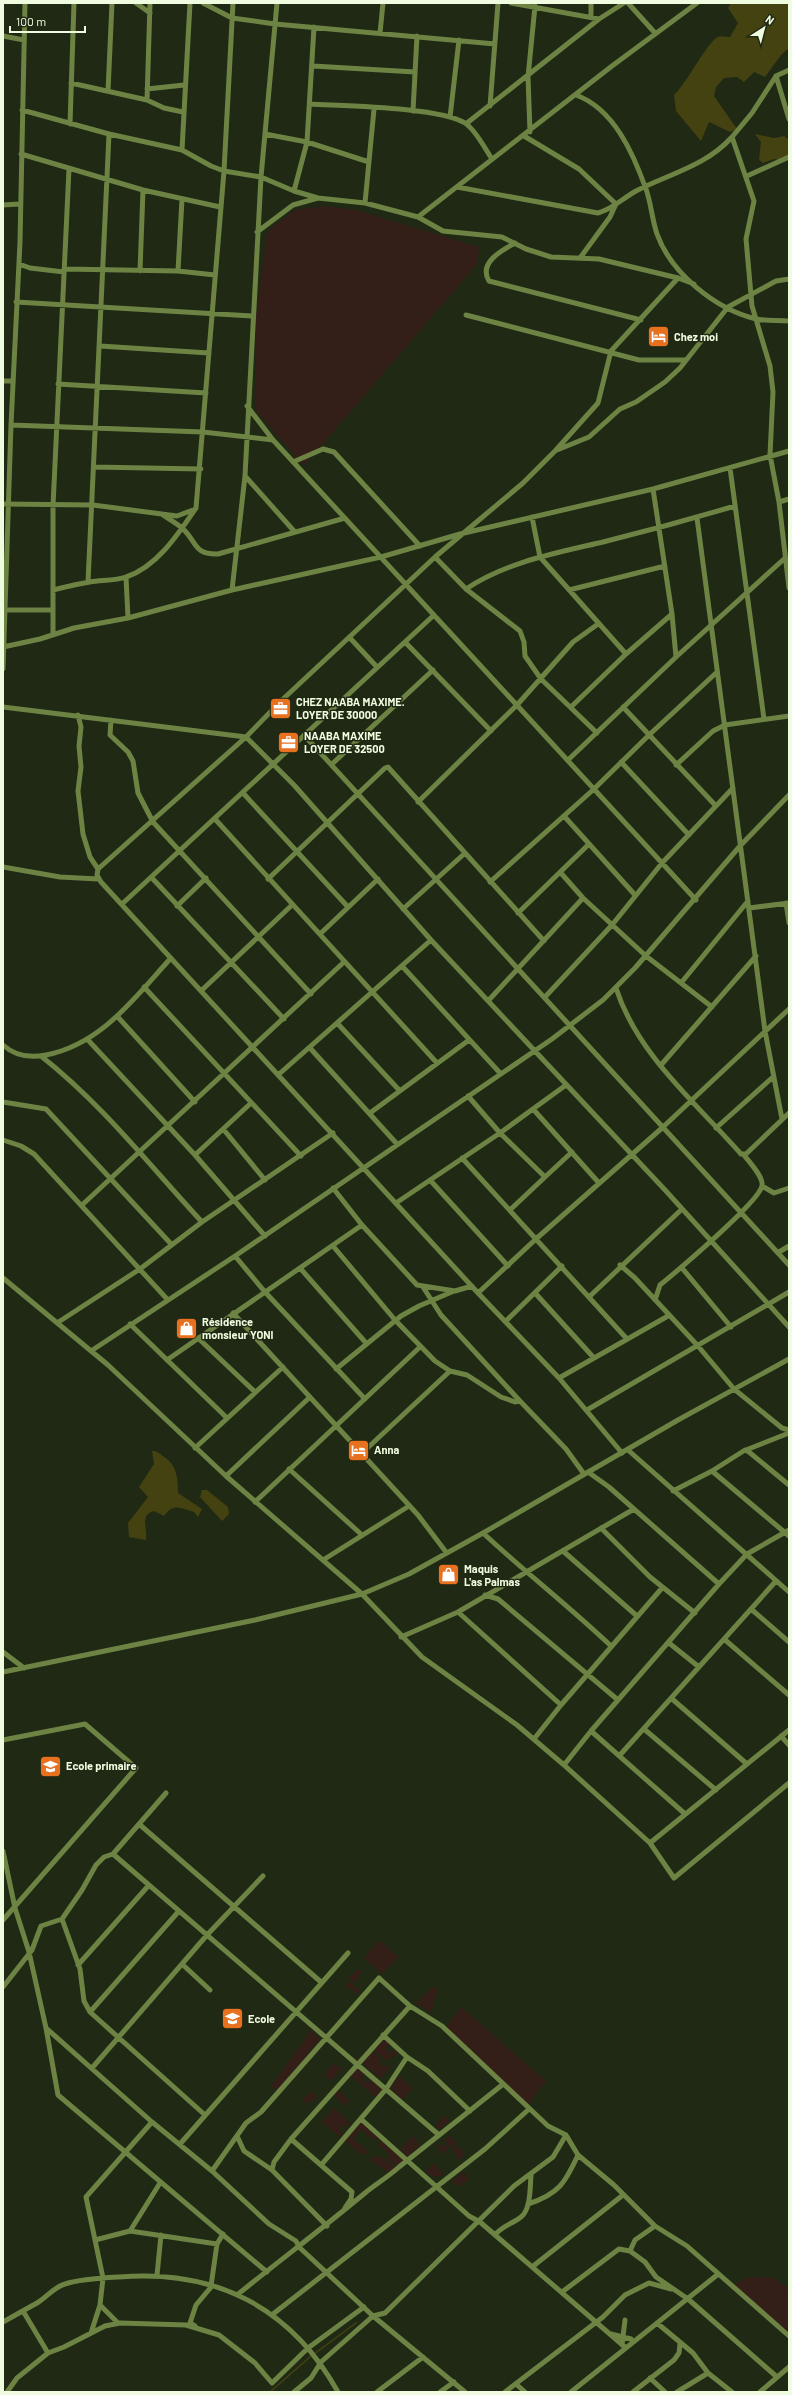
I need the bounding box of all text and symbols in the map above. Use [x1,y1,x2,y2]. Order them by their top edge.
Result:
scale bar [10,8,85,34]
north arrow [744,8,784,48]
text: N [763,12,777,27]
text: 100 m [16,14,46,28]
hotel icon: Chez moi [645,324,671,350]
place label: Chez moi [674,330,718,343]
office icon: CHEZ NAABA MAXIME. LOYER DE 30000 [268,695,294,721]
place label: CHEZ NAABA MAXIME. LOYER DE 30000 [296,695,405,721]
office icon: NAABA MAXIME LOYER DE 32500 [276,729,302,755]
place label: NAABA MAXIME LOYER DE 32500 [304,729,385,755]
shop icon: Résidence monsieur YONI [174,1315,200,1341]
place label: Résidence monsieur YONI [202,1315,274,1341]
hotel icon: Anna [345,1437,371,1463]
place label: Anna [374,1443,399,1456]
shop icon: Maquis L'as Palmas [435,1562,461,1588]
place label: Maquis L'as Palmas [464,1562,520,1588]
school or university icon: Ecole primaire [37,1753,63,1779]
place label: Ecole primaire [66,1759,136,1772]
school or university icon: Ecole [219,2006,245,2032]
place label: Ecole [248,2012,275,2025]

